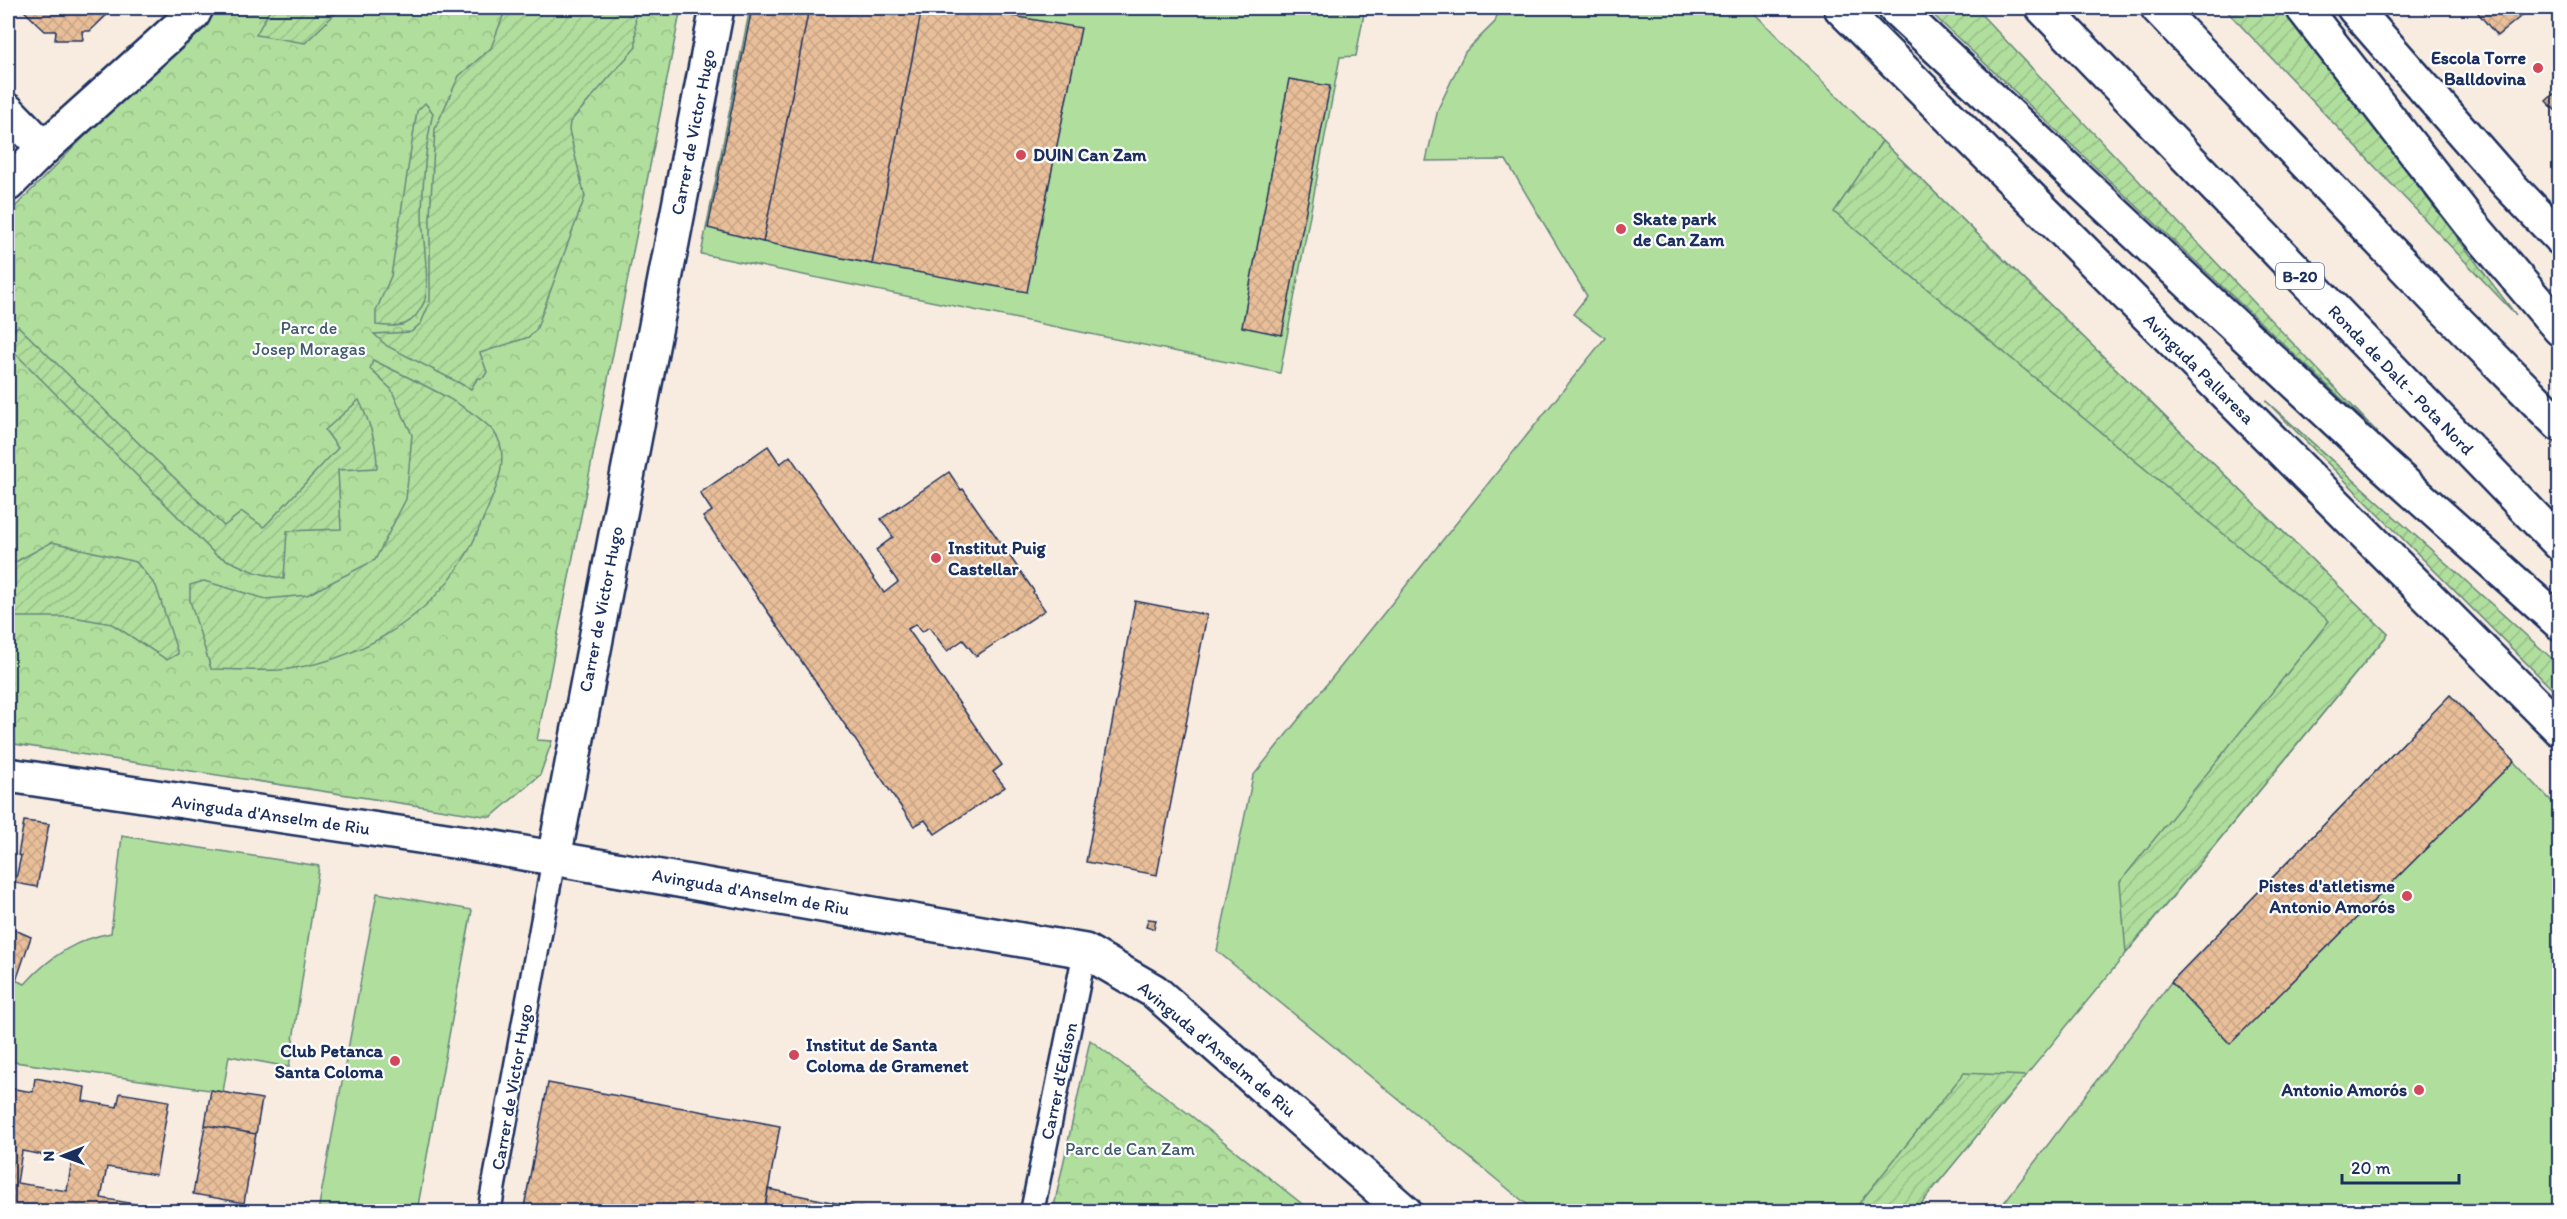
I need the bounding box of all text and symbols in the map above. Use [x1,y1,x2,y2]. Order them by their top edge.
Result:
street label: Carrer de Victor Hugo [666,47,720,217]
place label: Escola Torre Balldovina [2431,47,2527,90]
marker: Escola Torre Balldovina [2531,61,2545,75]
place label: DUIN Can Zam [1033,144,1147,166]
marker: DUIN Can Zam [1014,148,1028,162]
place label: Skate park de Can Zam [1633,208,1725,251]
marker: Skate park de Can Zam [1614,222,1628,236]
road number: B-20 [2276,263,2324,289]
street label: Ronda de Dalt - Pota Nord [2324,300,2479,460]
street label: Avinguda Pallaresa [2139,309,2259,429]
park label: Parc de Josep Moragas [252,317,366,360]
street label: Carrer de Victor Hugo [574,524,628,694]
place label: Institut Puig Castellar [948,537,1047,580]
marker: Institut Puig Castellar [929,551,943,565]
street label: Avinguda d'Anselm de Riu [171,790,371,840]
street label: Avinguda d'Anselm de Riu [651,864,851,920]
place label: Pistes d'atletisme Antonio Amorós [2258,875,2395,918]
marker: Pistes d'atletisme Antonio Amorós [2400,889,2414,903]
street label: Avinguda d'Anselm de Riu [1133,976,1301,1122]
street label: Carrer de Victor Hugo [487,1002,537,1172]
street label: Carrer d'Edison [1036,1020,1082,1142]
place label: Institut de Santa Coloma de Gramenet [806,1034,969,1077]
place label: Club Petanca Santa Coloma [275,1040,384,1083]
marker: Institut de Santa Coloma de Gramenet [787,1048,801,1062]
marker: Club Petanca Santa Coloma [388,1054,402,1068]
place label: Antonio Amorós [2280,1079,2407,1101]
marker: Antonio Amorós [2412,1083,2426,1097]
north arrow [33,1126,93,1186]
park label: Parc de Can Zam [1065,1138,1196,1160]
scale bar [2342,1147,2459,1185]
text: N [39,1151,58,1162]
text: 20 m [2351,1157,2391,1179]

